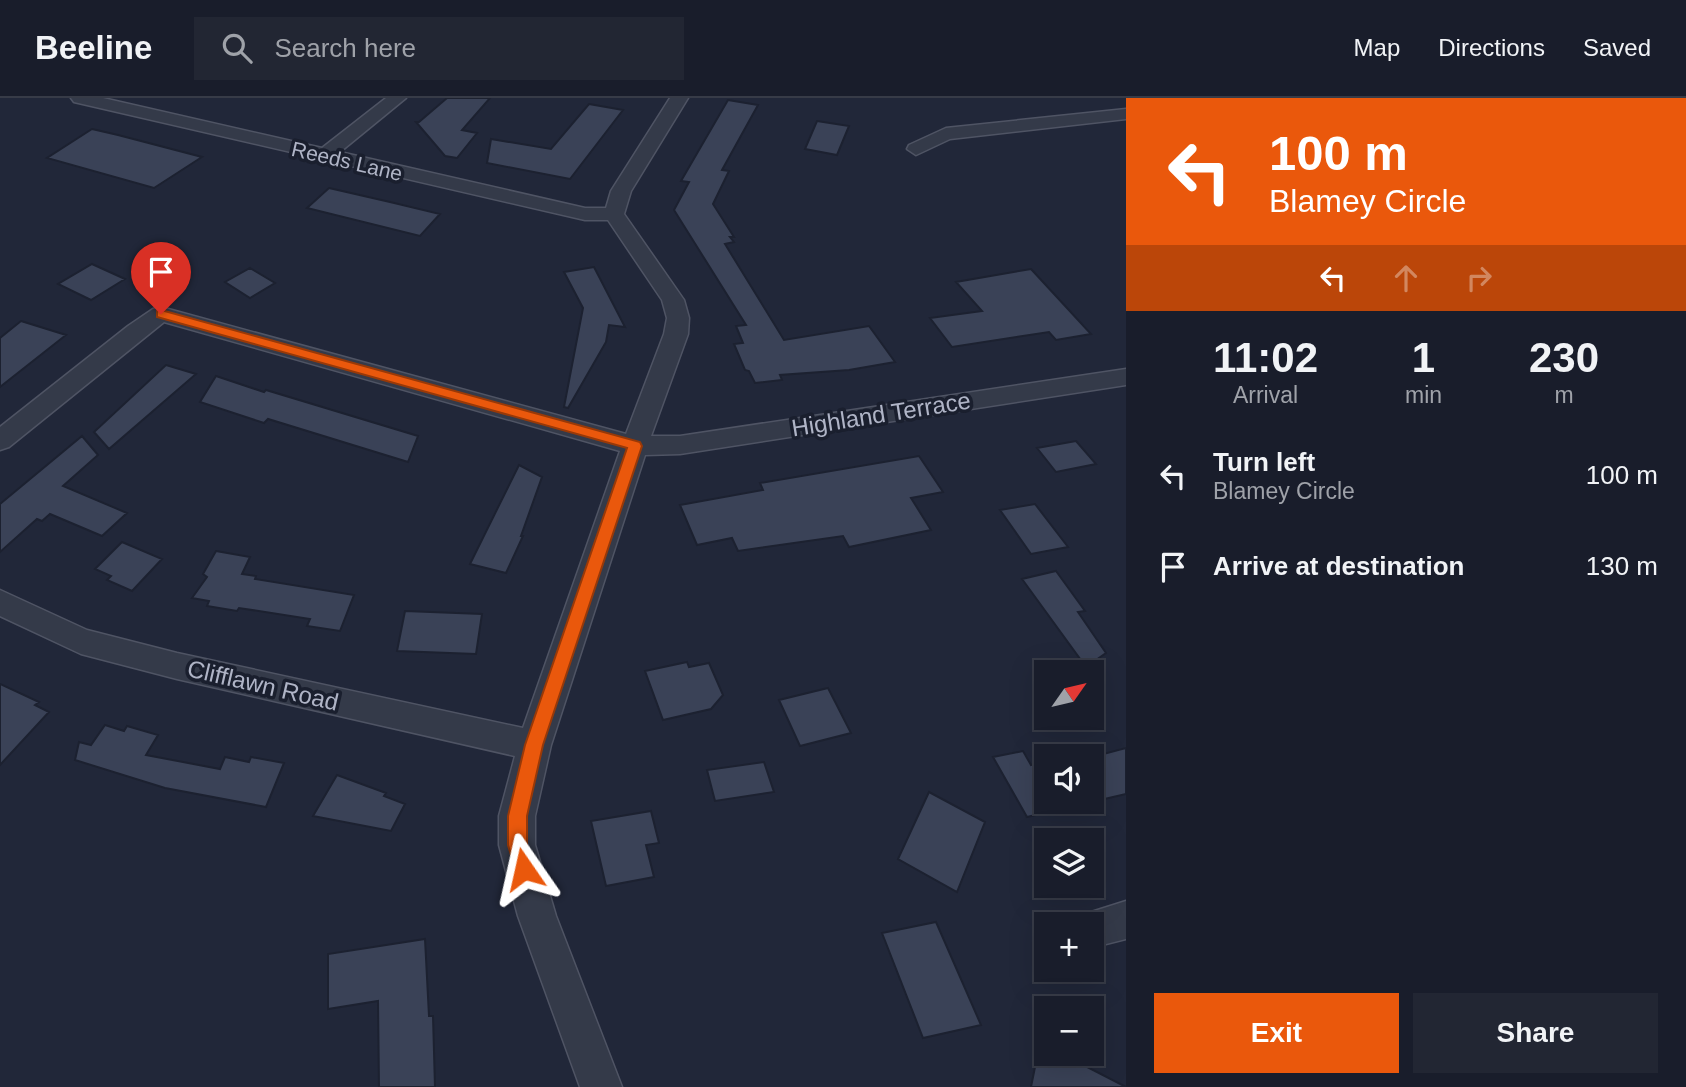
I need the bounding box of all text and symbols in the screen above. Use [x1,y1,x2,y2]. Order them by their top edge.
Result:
search box [194,17,684,80]
text: Beeline [35,29,152,66]
icon: search [218,29,256,67]
text: Search here [274,33,416,63]
text: Map [1354,34,1400,61]
text: Directions [1438,34,1545,61]
text: Saved [1583,34,1651,61]
icon: left [1154,126,1245,217]
text: 100 m [1269,126,1408,180]
street label: Reeds Lane [289,137,405,185]
text: Blamey Circle [1269,183,1466,219]
pin [131,242,191,314]
icon: arrive [142,253,180,291]
icon: left [1314,259,1352,297]
icon: ahead [1387,259,1425,297]
icon: right [1460,259,1498,297]
text: 11:02 [1213,334,1318,381]
text: 1 [1412,334,1435,381]
text: 230 [1529,334,1599,381]
text: Arrival [1233,382,1298,408]
text: min [1405,382,1442,408]
text: m [1554,382,1574,408]
street label: Highland Terrace [790,387,972,441]
text: Turn left [1213,447,1315,477]
icon: left [1154,457,1192,495]
text: 100 m [1586,460,1658,490]
text: Blamey Circle [1213,478,1355,504]
icon: arrive [1154,548,1192,586]
text: Arrive at destination [1213,551,1464,581]
text: 130 m [1586,551,1658,581]
street label: Clifflawn Road [185,654,341,716]
north arrow [1034,660,1104,730]
map controls [1034,660,1104,1066]
button: sound [1034,744,1104,814]
button: layers [1034,828,1104,898]
position arrow [487,832,561,906]
button: + [1034,912,1104,982]
button: Exit [1154,993,1399,1073]
button: Share [1413,993,1658,1073]
button: − [1034,996,1104,1066]

